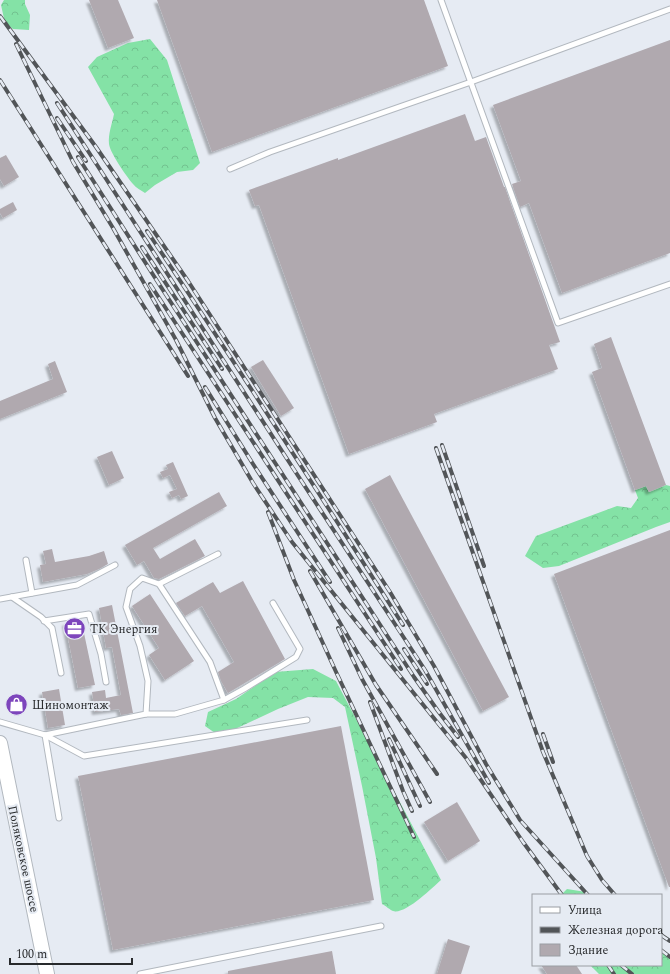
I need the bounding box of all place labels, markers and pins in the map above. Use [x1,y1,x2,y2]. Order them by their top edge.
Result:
office icon: ТК Энергия [62,616,88,642]
place label: ТК Энергия [90,620,157,639]
shop icon: Шиномонтаж [3,692,29,718]
place label: Шиномонтаж [32,696,109,715]

